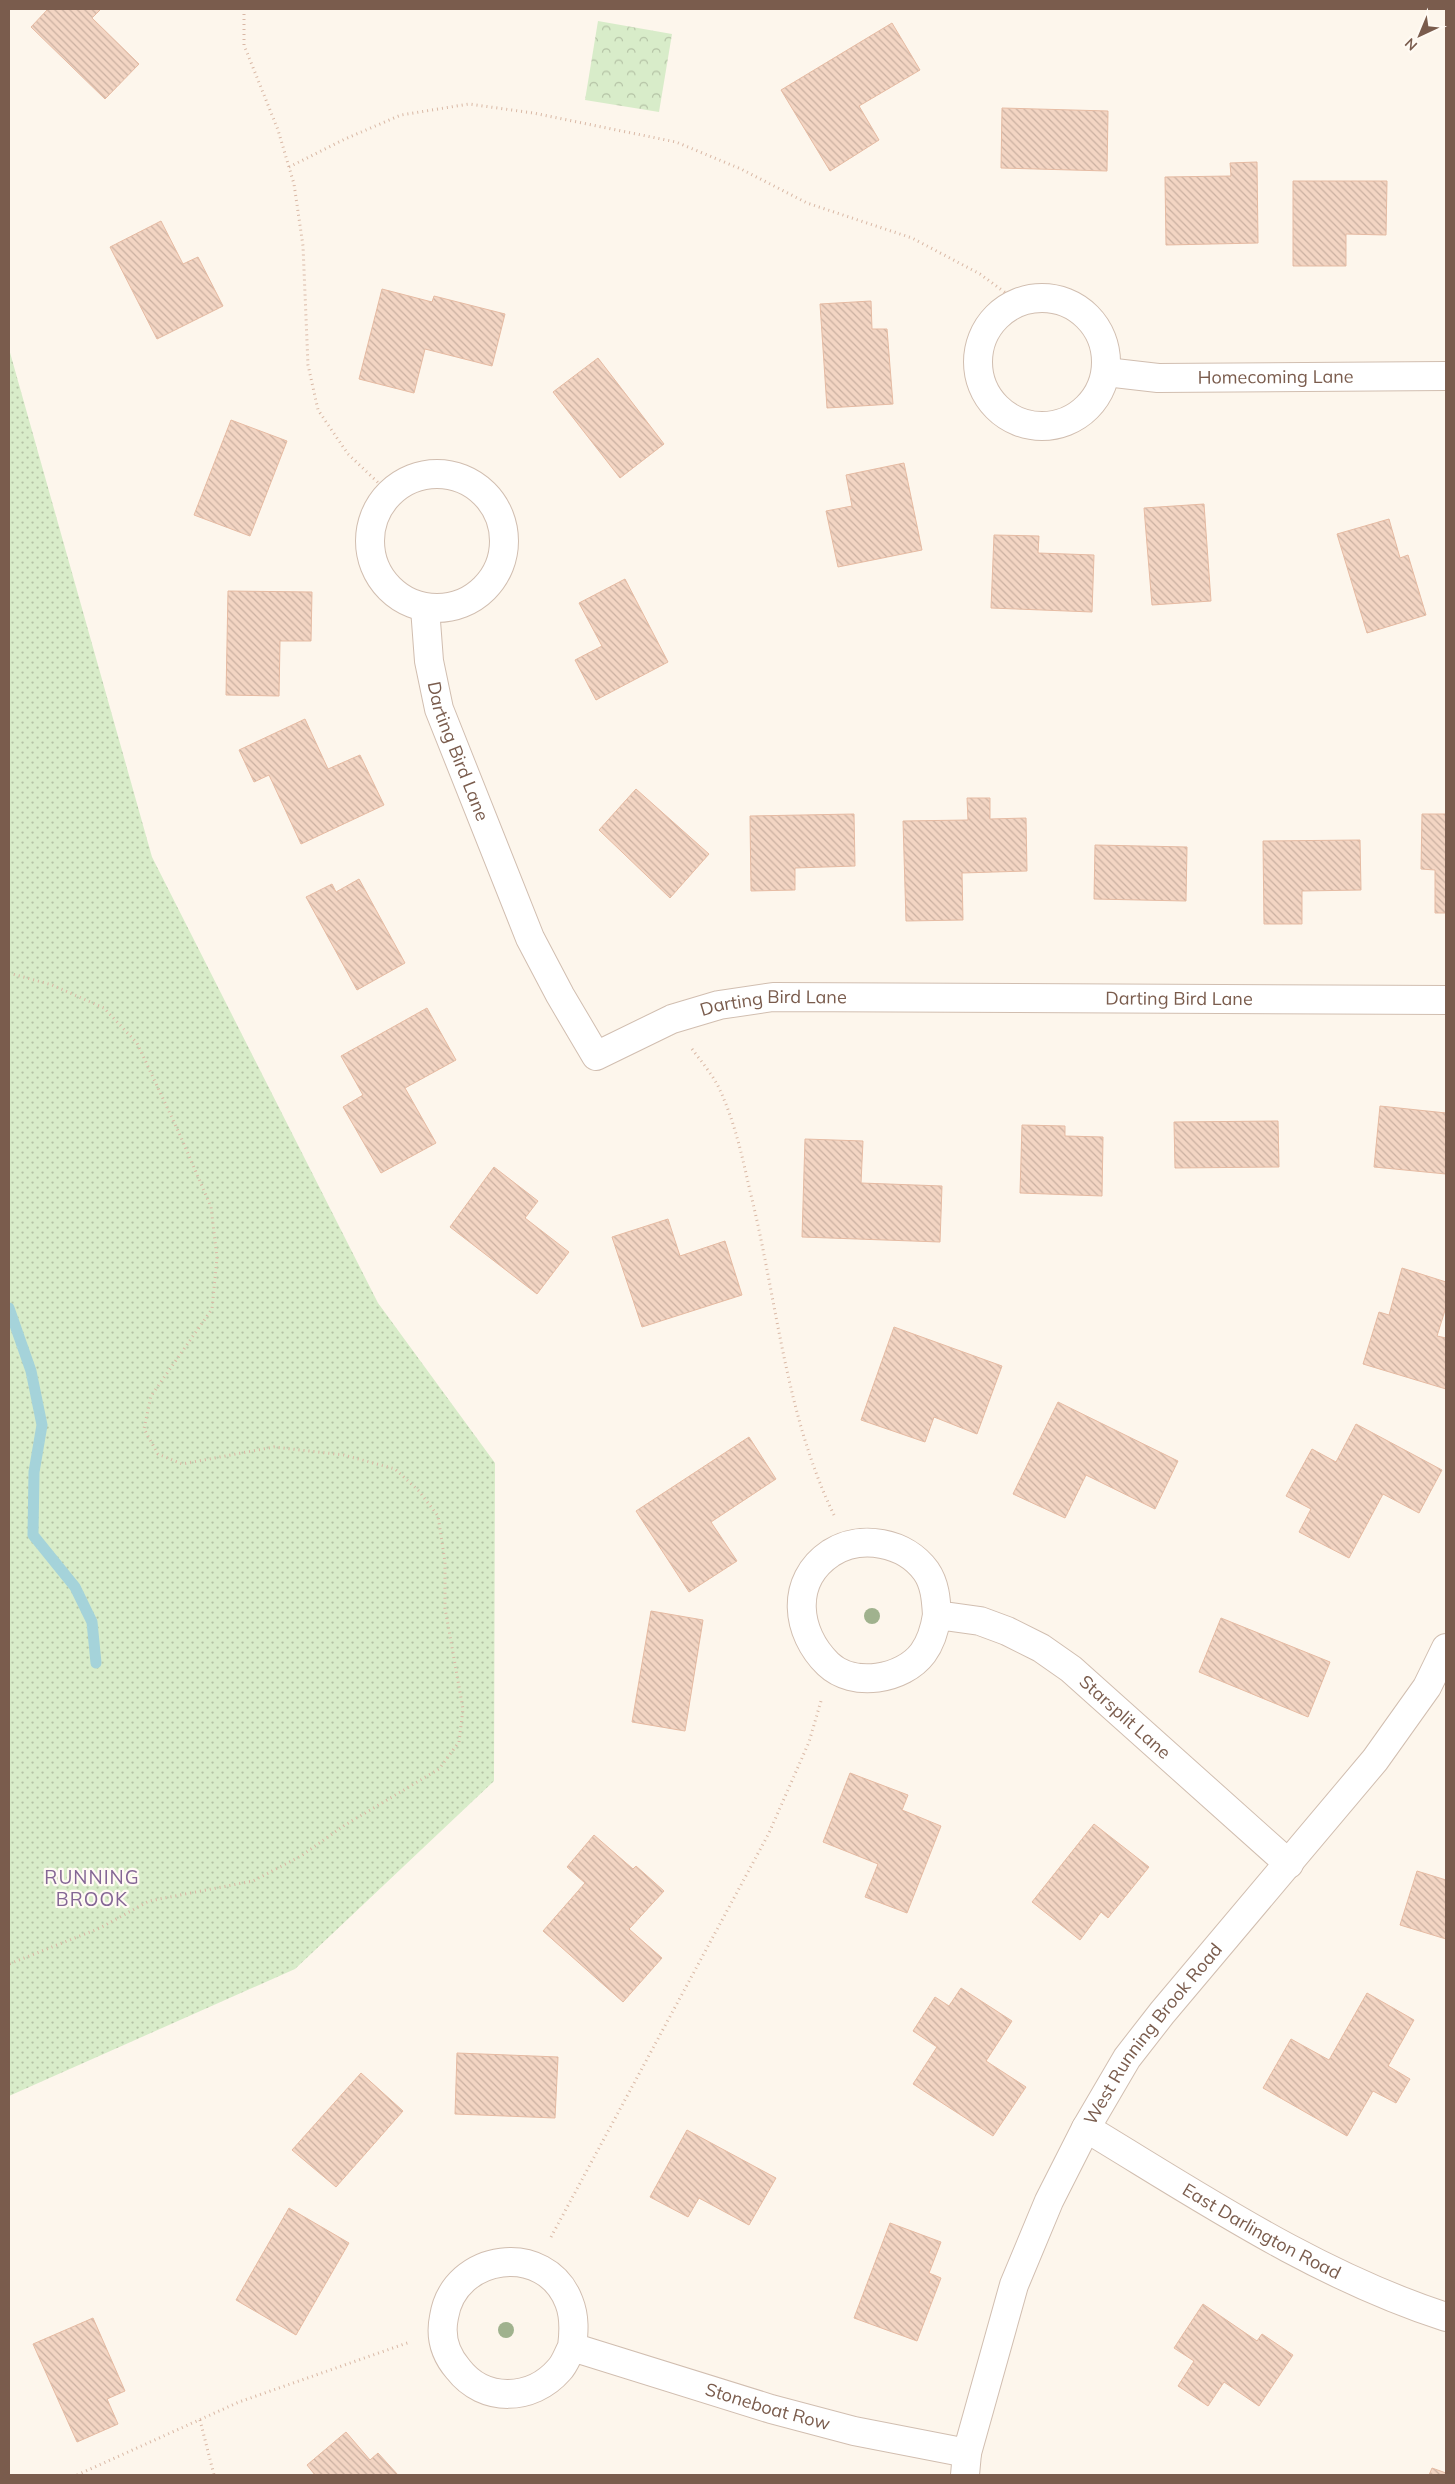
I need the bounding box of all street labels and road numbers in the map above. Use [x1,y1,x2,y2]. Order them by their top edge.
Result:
street label: Homecoming Lane [1198,365,1354,389]
street label: Darting Bird Lane [423,679,494,824]
street label: Darting Bird Lane [697,985,847,1021]
street label: Darting Bird Lane [1105,986,1253,1010]
street label: Starsplit Lane [1075,1670,1176,1764]
street label: West Running Brook Road [1078,1938,1227,2129]
street label: East Darlington Road [1178,2178,1345,2284]
street label: Stoneboat Row [703,2377,833,2435]

